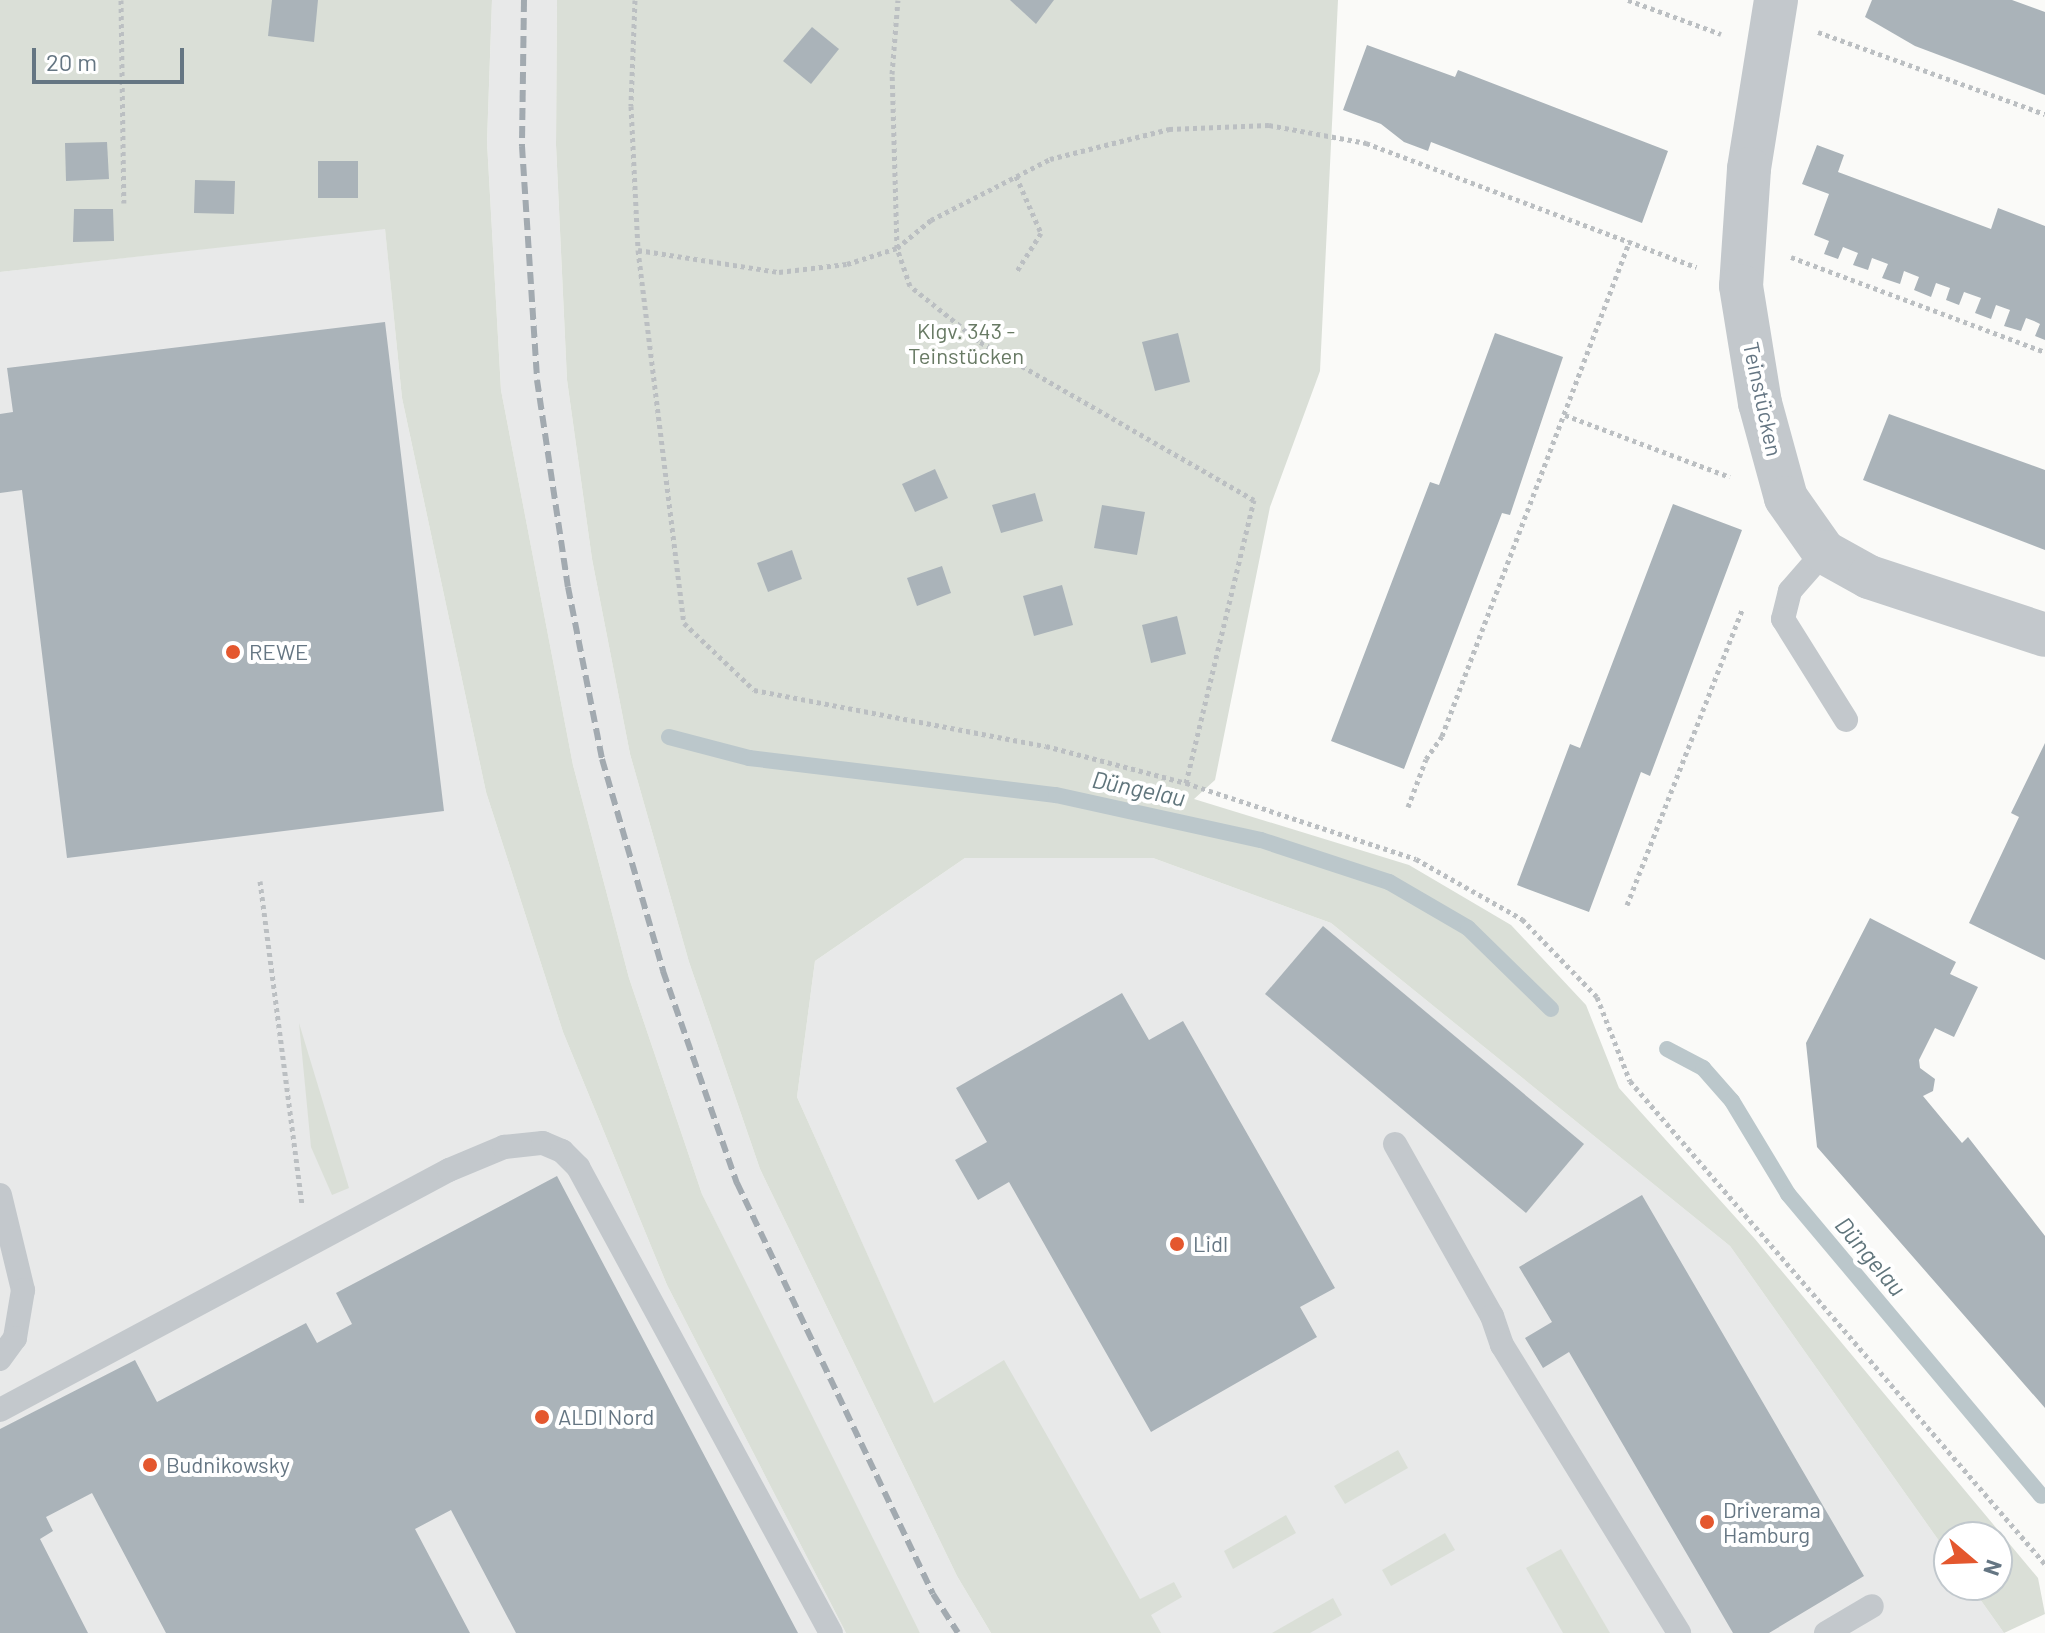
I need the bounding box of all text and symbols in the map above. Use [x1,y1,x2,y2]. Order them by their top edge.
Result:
scale bar [36,32,188,82]
text: 20 m [46,47,97,76]
park label: Klgv. 343 - Teinstücken [908,317,1024,368]
street label: Teinstücken [1738,339,1788,459]
place label: REWE [249,639,308,665]
marker: REWE [224,643,242,661]
water label: Düngelau [1090,764,1188,812]
water label: Düngelau [1830,1211,1912,1301]
place label: Lidl [1193,1231,1228,1257]
marker: Lidl [1168,1235,1186,1253]
place label: ALDI Nord [558,1404,654,1430]
marker: ALDI Nord [533,1408,551,1426]
place label: Budnikowsky [166,1452,290,1478]
marker: Budnikowsky [141,1456,159,1474]
place label: Driverama Hamburg [1723,1496,1821,1548]
marker: Driverama Hamburg [1698,1513,1716,1531]
north arrow [1933,1521,2013,1601]
text: N [1979,1557,2008,1579]

